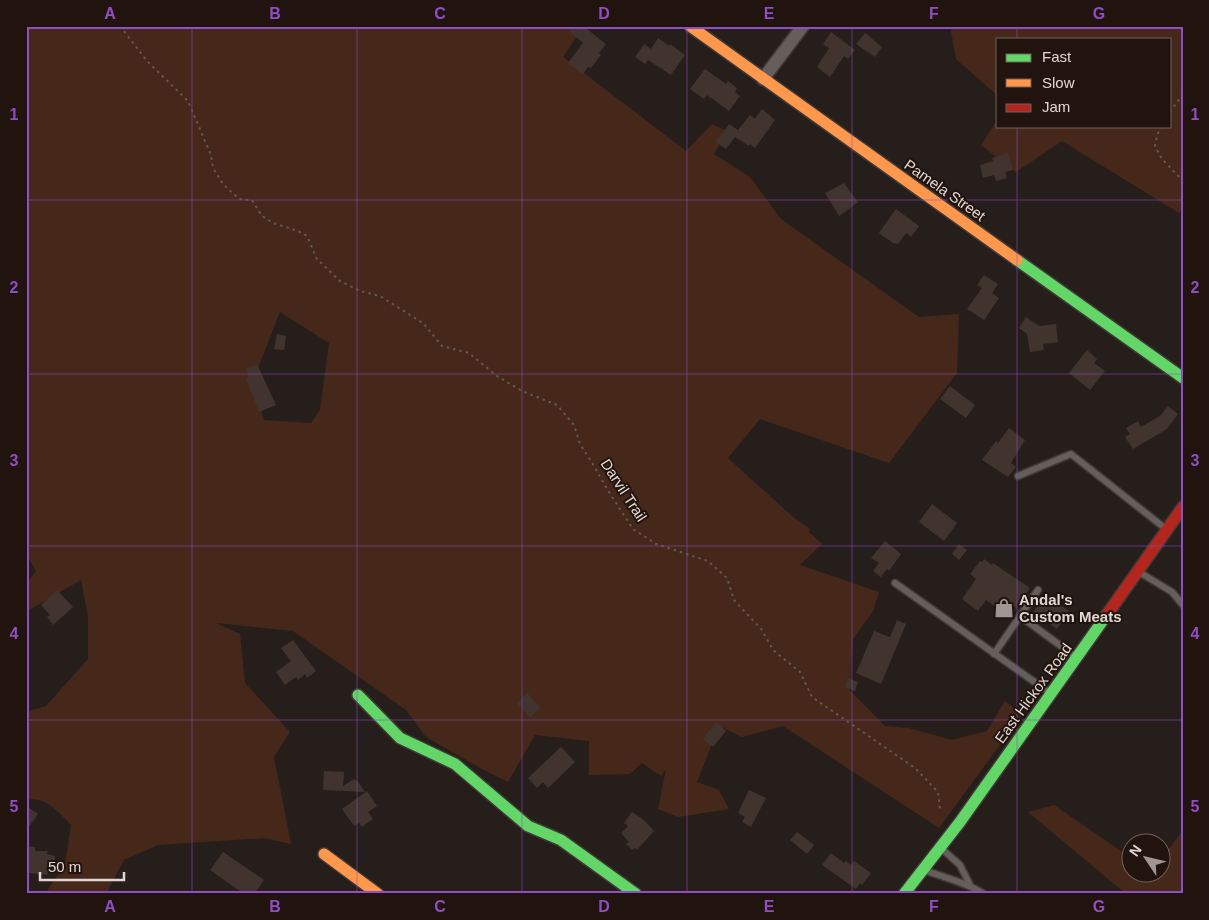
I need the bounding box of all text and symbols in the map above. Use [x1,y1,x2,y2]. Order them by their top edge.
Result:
text: A [104,5,116,22]
text: B [269,5,281,22]
text: C [434,5,446,22]
text: D [598,5,610,22]
text: E [764,5,775,22]
text: F [929,5,939,22]
text: G [1093,5,1105,22]
legend [996,38,1172,128]
text: Fast [1042,48,1072,65]
text: Slow [1042,74,1075,91]
text: Jam [1042,98,1070,115]
text: 1 [10,106,19,123]
text: 1 [1191,106,1200,123]
street label: Pamela Street [901,156,989,225]
text: 2 [10,279,19,296]
text: 2 [1191,279,1200,296]
text: 3 [10,452,19,469]
text: 3 [1191,452,1200,469]
street label: Darvil Trail [598,456,650,524]
place label: Andal's Custom Meats [1019,591,1122,625]
shop icon: Andal's Custom Meats [993,597,1015,619]
text: 4 [10,625,19,642]
text: 4 [1191,625,1200,642]
street label: East Hickox Road [991,640,1075,746]
text: 5 [10,798,19,815]
text: 5 [1191,798,1200,815]
north arrow [1122,832,1172,882]
text: N [1126,842,1145,859]
scale bar [40,850,124,882]
text: 50 m [48,858,81,875]
text: A [104,898,116,915]
text: B [269,898,281,915]
text: C [434,898,446,915]
text: D [598,898,610,915]
text: E [764,898,775,915]
text: F [929,898,939,915]
text: G [1093,898,1105,915]

